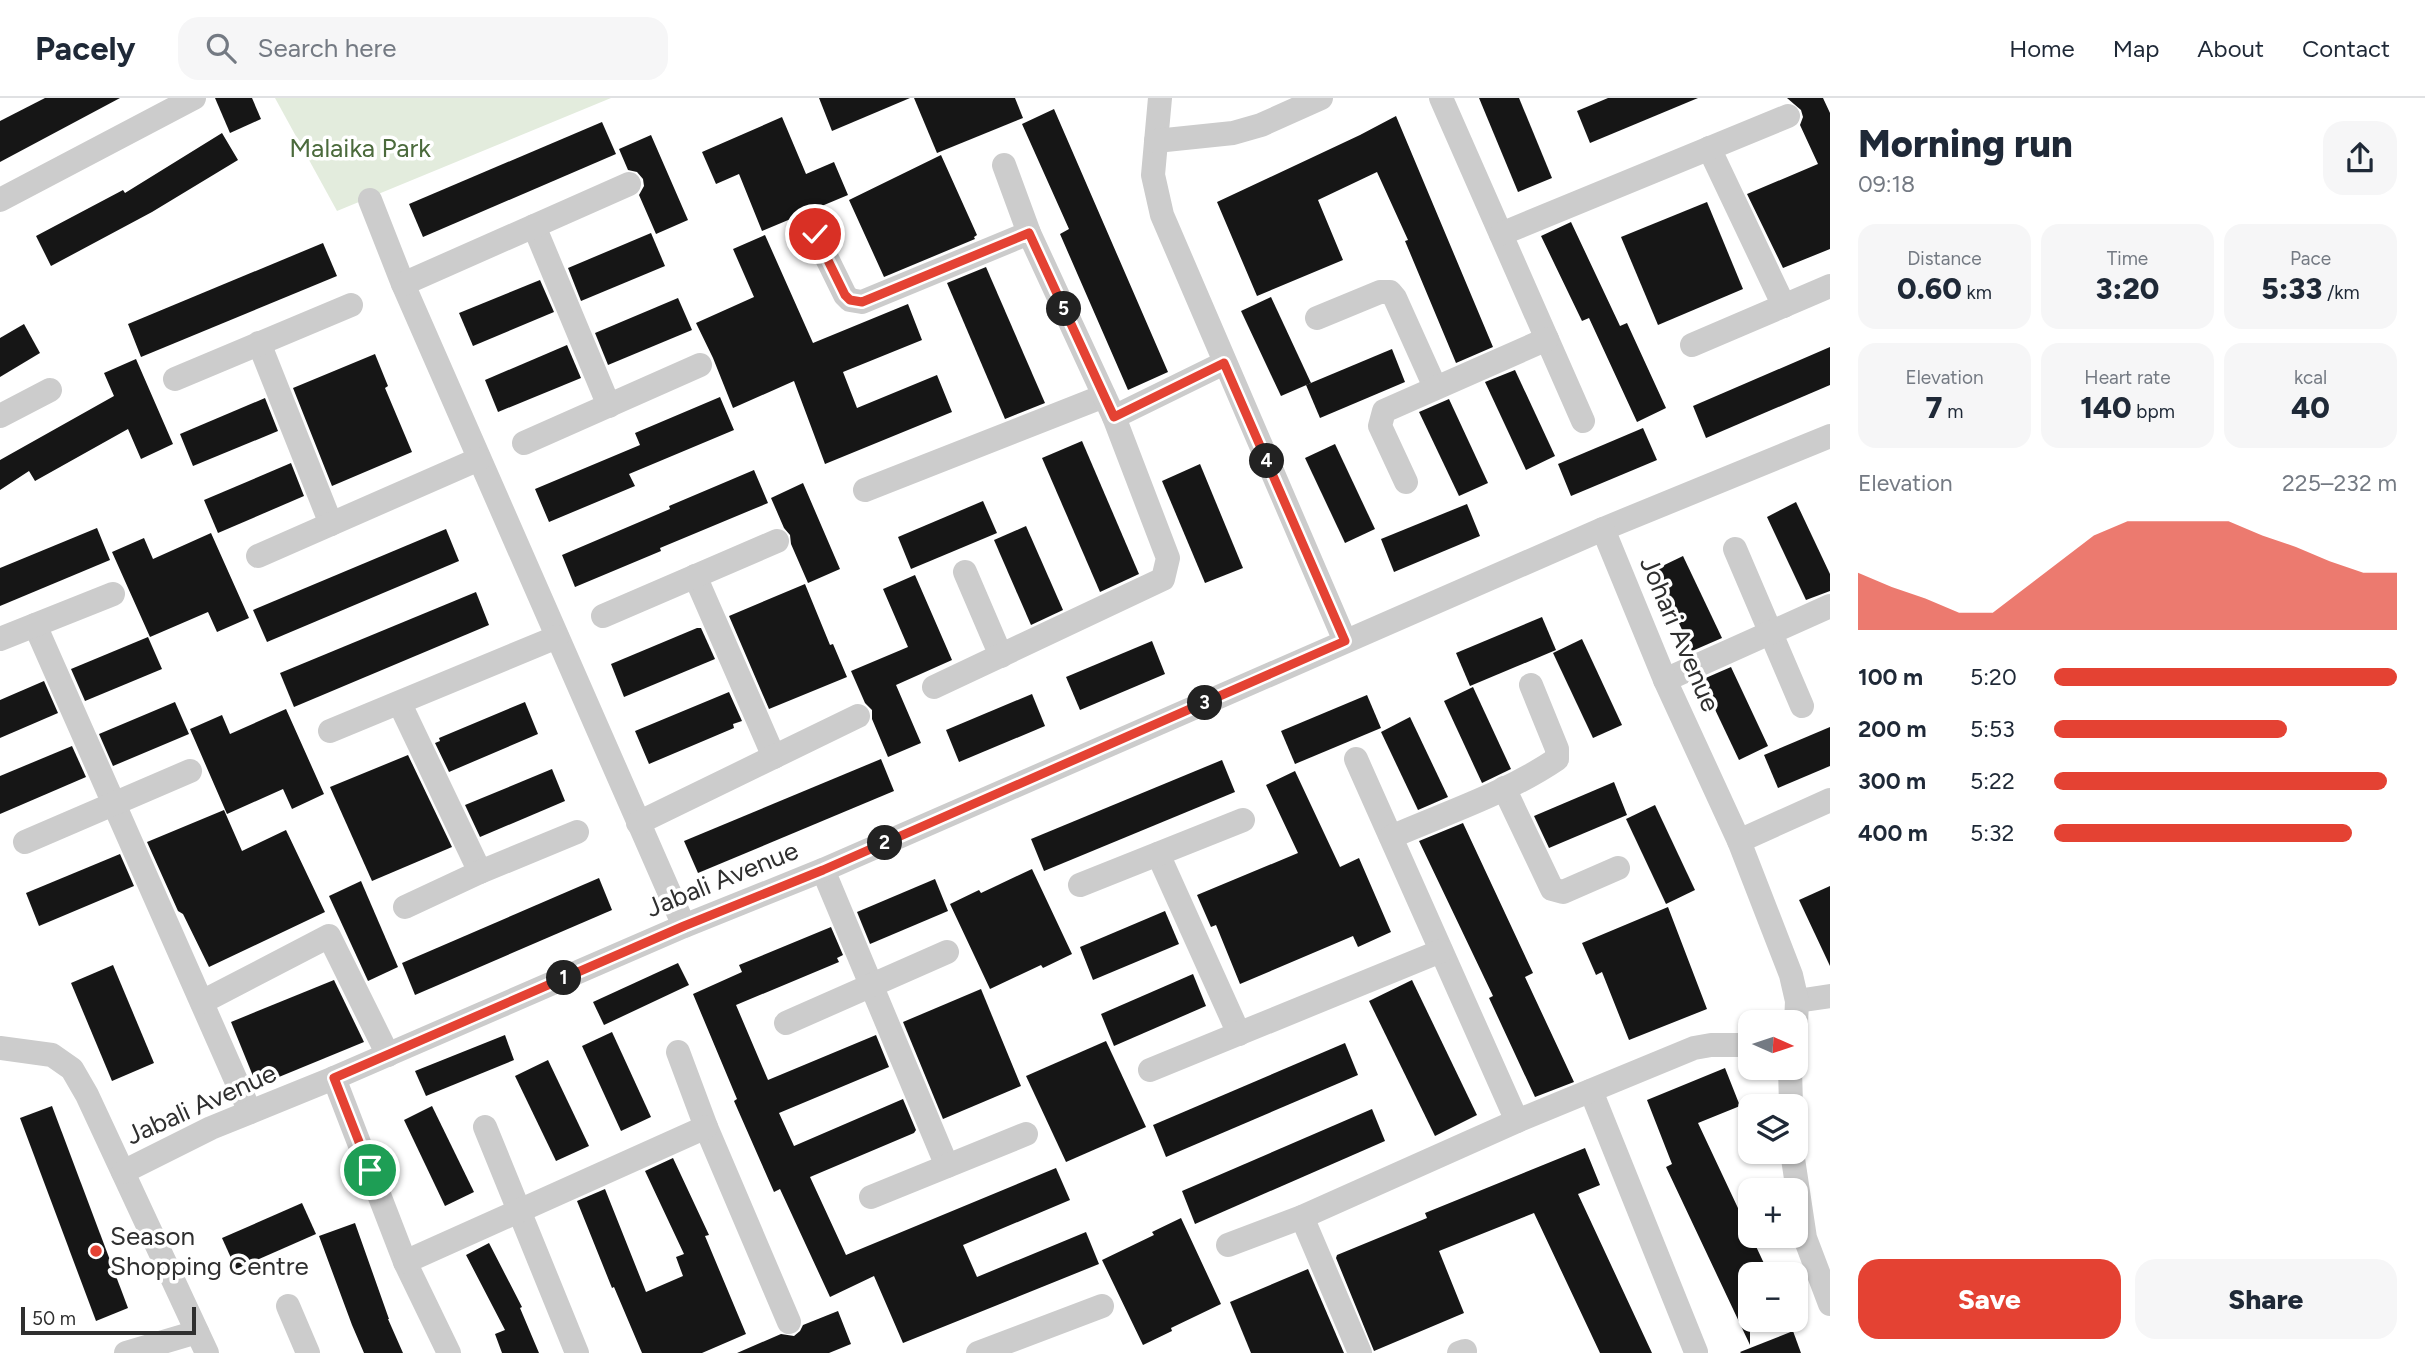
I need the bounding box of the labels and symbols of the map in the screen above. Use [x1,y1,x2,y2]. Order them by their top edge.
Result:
park label: Malaika Park [289,132,431,164]
pin [785,204,845,264]
pin: 5 [1046,292,1082,326]
pin: 4 [1250,444,1284,478]
street label: Johari Avenue [1633,552,1727,716]
pin: 3 [1188,686,1222,720]
pin: 2 [868,826,903,860]
street label: Jabali Avenue [641,834,803,924]
pin: 1 [546,960,582,996]
north arrow [1738,1010,1808,1080]
street label: Jabali Avenue [121,1057,281,1151]
pin [340,1140,400,1200]
place label: Season Shopping Centre [110,1220,309,1282]
marker: Season Shopping Centre [88,1243,104,1259]
scale bar [21,1304,196,1336]

